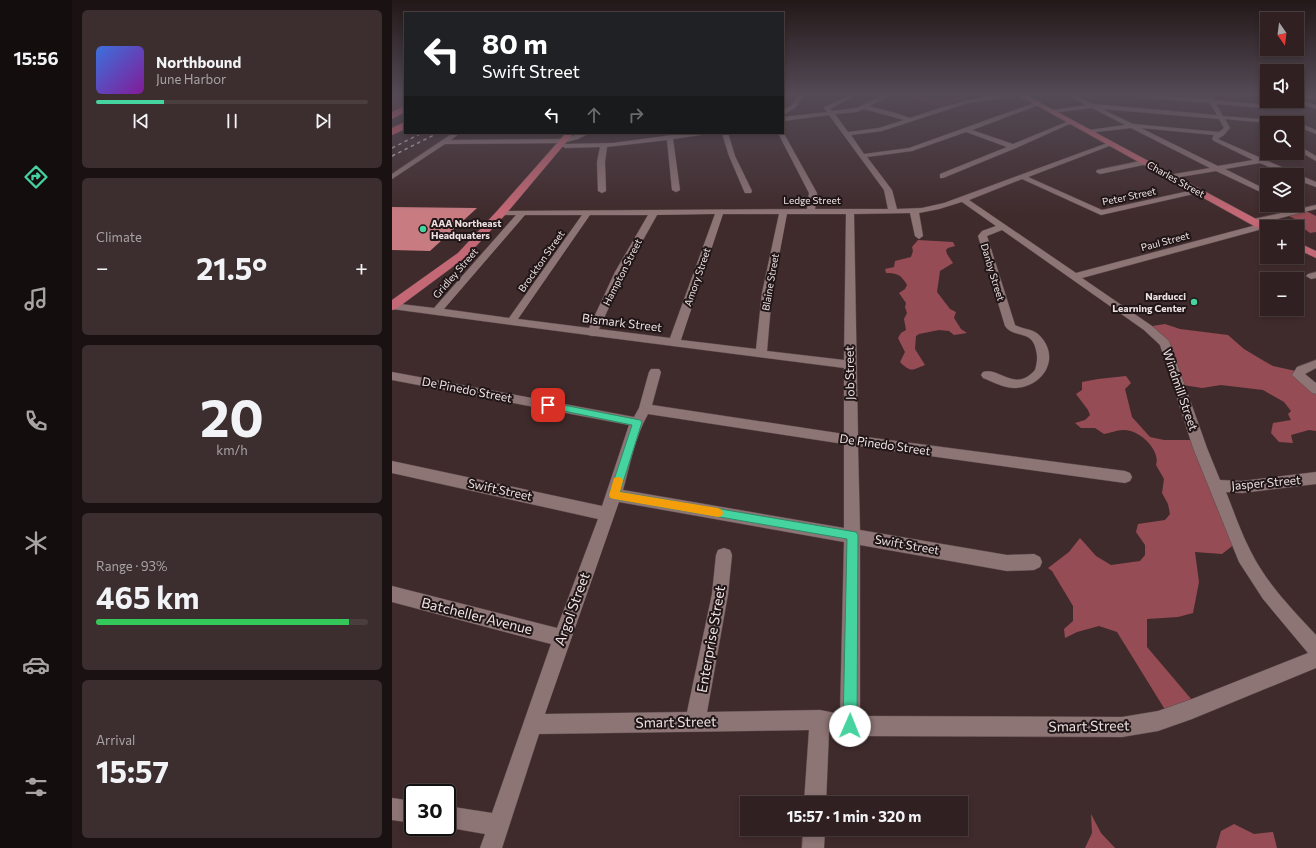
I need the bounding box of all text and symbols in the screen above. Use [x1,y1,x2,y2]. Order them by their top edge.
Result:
north arrow [1260,12,1304,56]
map controls [1260,12,1304,316]
text: 80 m [482,26,548,60]
icon: left [416,28,468,80]
text: 15:56 [13,47,59,69]
text: Northbound [156,53,241,71]
text: Swift Street [482,60,580,82]
button: sound [1260,64,1304,108]
text: June Harbor [156,71,226,87]
icon: left [541,104,563,126]
icon: ahead [583,104,605,126]
icon: right [625,104,647,126]
icon: previous [130,110,152,132]
icon: pause [221,110,243,132]
icon: next [312,110,334,132]
button: search [1260,116,1304,160]
street label: Charles Street [1145,158,1207,200]
icon: directions [22,163,50,191]
button: layers [1260,168,1304,212]
street label: Peter Street [1101,184,1157,208]
street label: Ledge Street [783,194,841,206]
place label: AAA Northeast Headquaters [431,217,501,241]
button: + [1260,220,1304,264]
marker: AAA Northeast Headquaters [418,224,428,234]
street label: Brockton Street [515,228,567,294]
text: Climate [96,229,142,245]
street label: Paul Street [1139,229,1191,253]
street label: Hampton Street [600,237,644,307]
street label: Danby Street [979,242,1007,302]
street label: Gridley Street [430,245,480,301]
street label: Amory Street [681,246,713,308]
text: 21.5° [196,249,267,286]
street label: Blaine Street [759,252,781,312]
text: − [96,254,109,281]
text: + [355,254,368,281]
button: − [1260,272,1304,316]
icon: music [22,285,50,313]
place label: Narducci Learning Center [1112,290,1186,314]
marker: Narducci Learning Center [1189,297,1199,307]
street label: Bismark Street [581,310,663,334]
street label: Job Street [842,346,857,400]
street label: Windmill Street [1160,347,1201,432]
street label: De Pinedo Street [421,373,514,405]
text: 20 [200,384,264,448]
pin [531,388,565,422]
icon: arrive [537,394,559,416]
icon: phone [22,407,50,435]
street label: De Pinedo Street [839,431,932,457]
text: km/h [216,442,248,458]
street label: Jasper Street [1231,472,1301,493]
street label: Swift Street [467,475,534,503]
icon: climate [22,529,50,557]
street label: Swift Street [874,531,941,557]
text: Range · 93% [96,558,167,574]
street label: Argol Street [550,570,593,648]
text: 465 km [96,578,200,615]
street label: Enterprise Street [693,584,728,694]
street label: Batcheller Avenue [420,594,534,638]
icon: car [22,651,50,679]
position arrow [829,705,871,747]
street label: Smart Street [635,712,717,731]
street label: Smart Street [1048,716,1130,735]
text: Arrival [96,732,135,748]
text: 15:57 [96,752,169,789]
icon: filters [22,773,50,801]
speed limit sign: 30 [404,784,456,836]
text: 15:57 · 1 min · 320 m [787,807,921,825]

